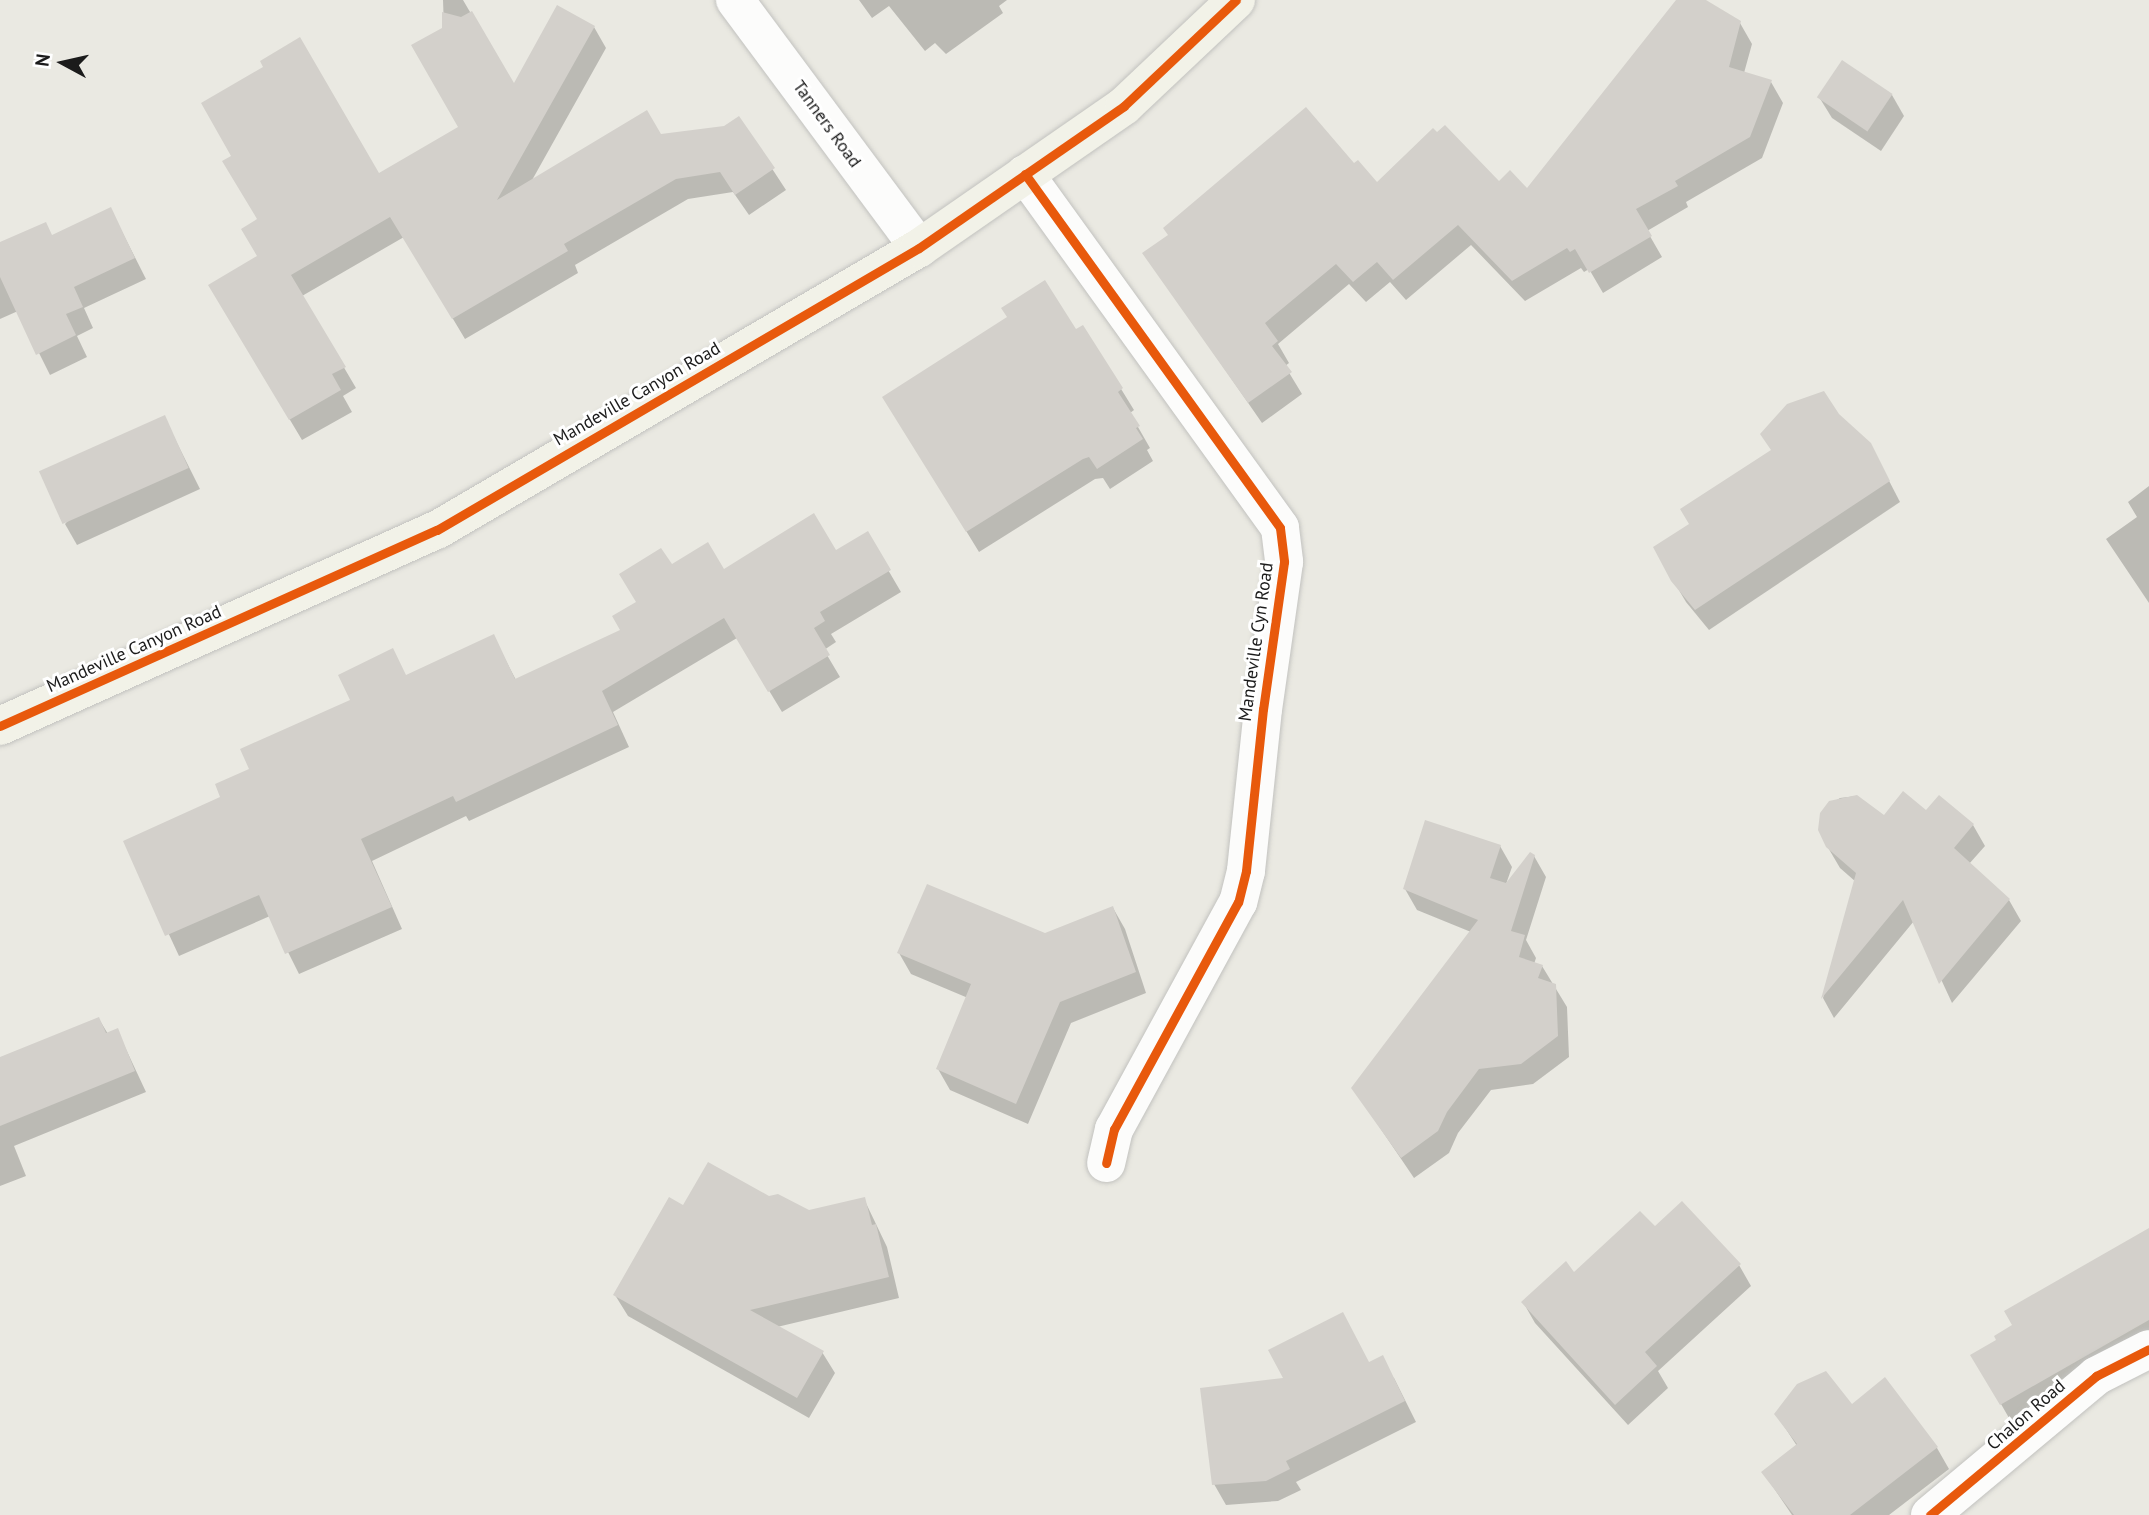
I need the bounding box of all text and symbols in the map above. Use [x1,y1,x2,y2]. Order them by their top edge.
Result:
north arrow [28,28,98,98]
text: N [29,52,55,68]
street label: Tanners Road [788,76,866,172]
street label: Mandeville Canyon Road [550,337,724,451]
street label: Mandeville Cyn Road [1234,561,1278,723]
street label: Mandeville Canyon Road [43,601,225,697]
street label: Chalon Road [1982,1375,2070,1455]

